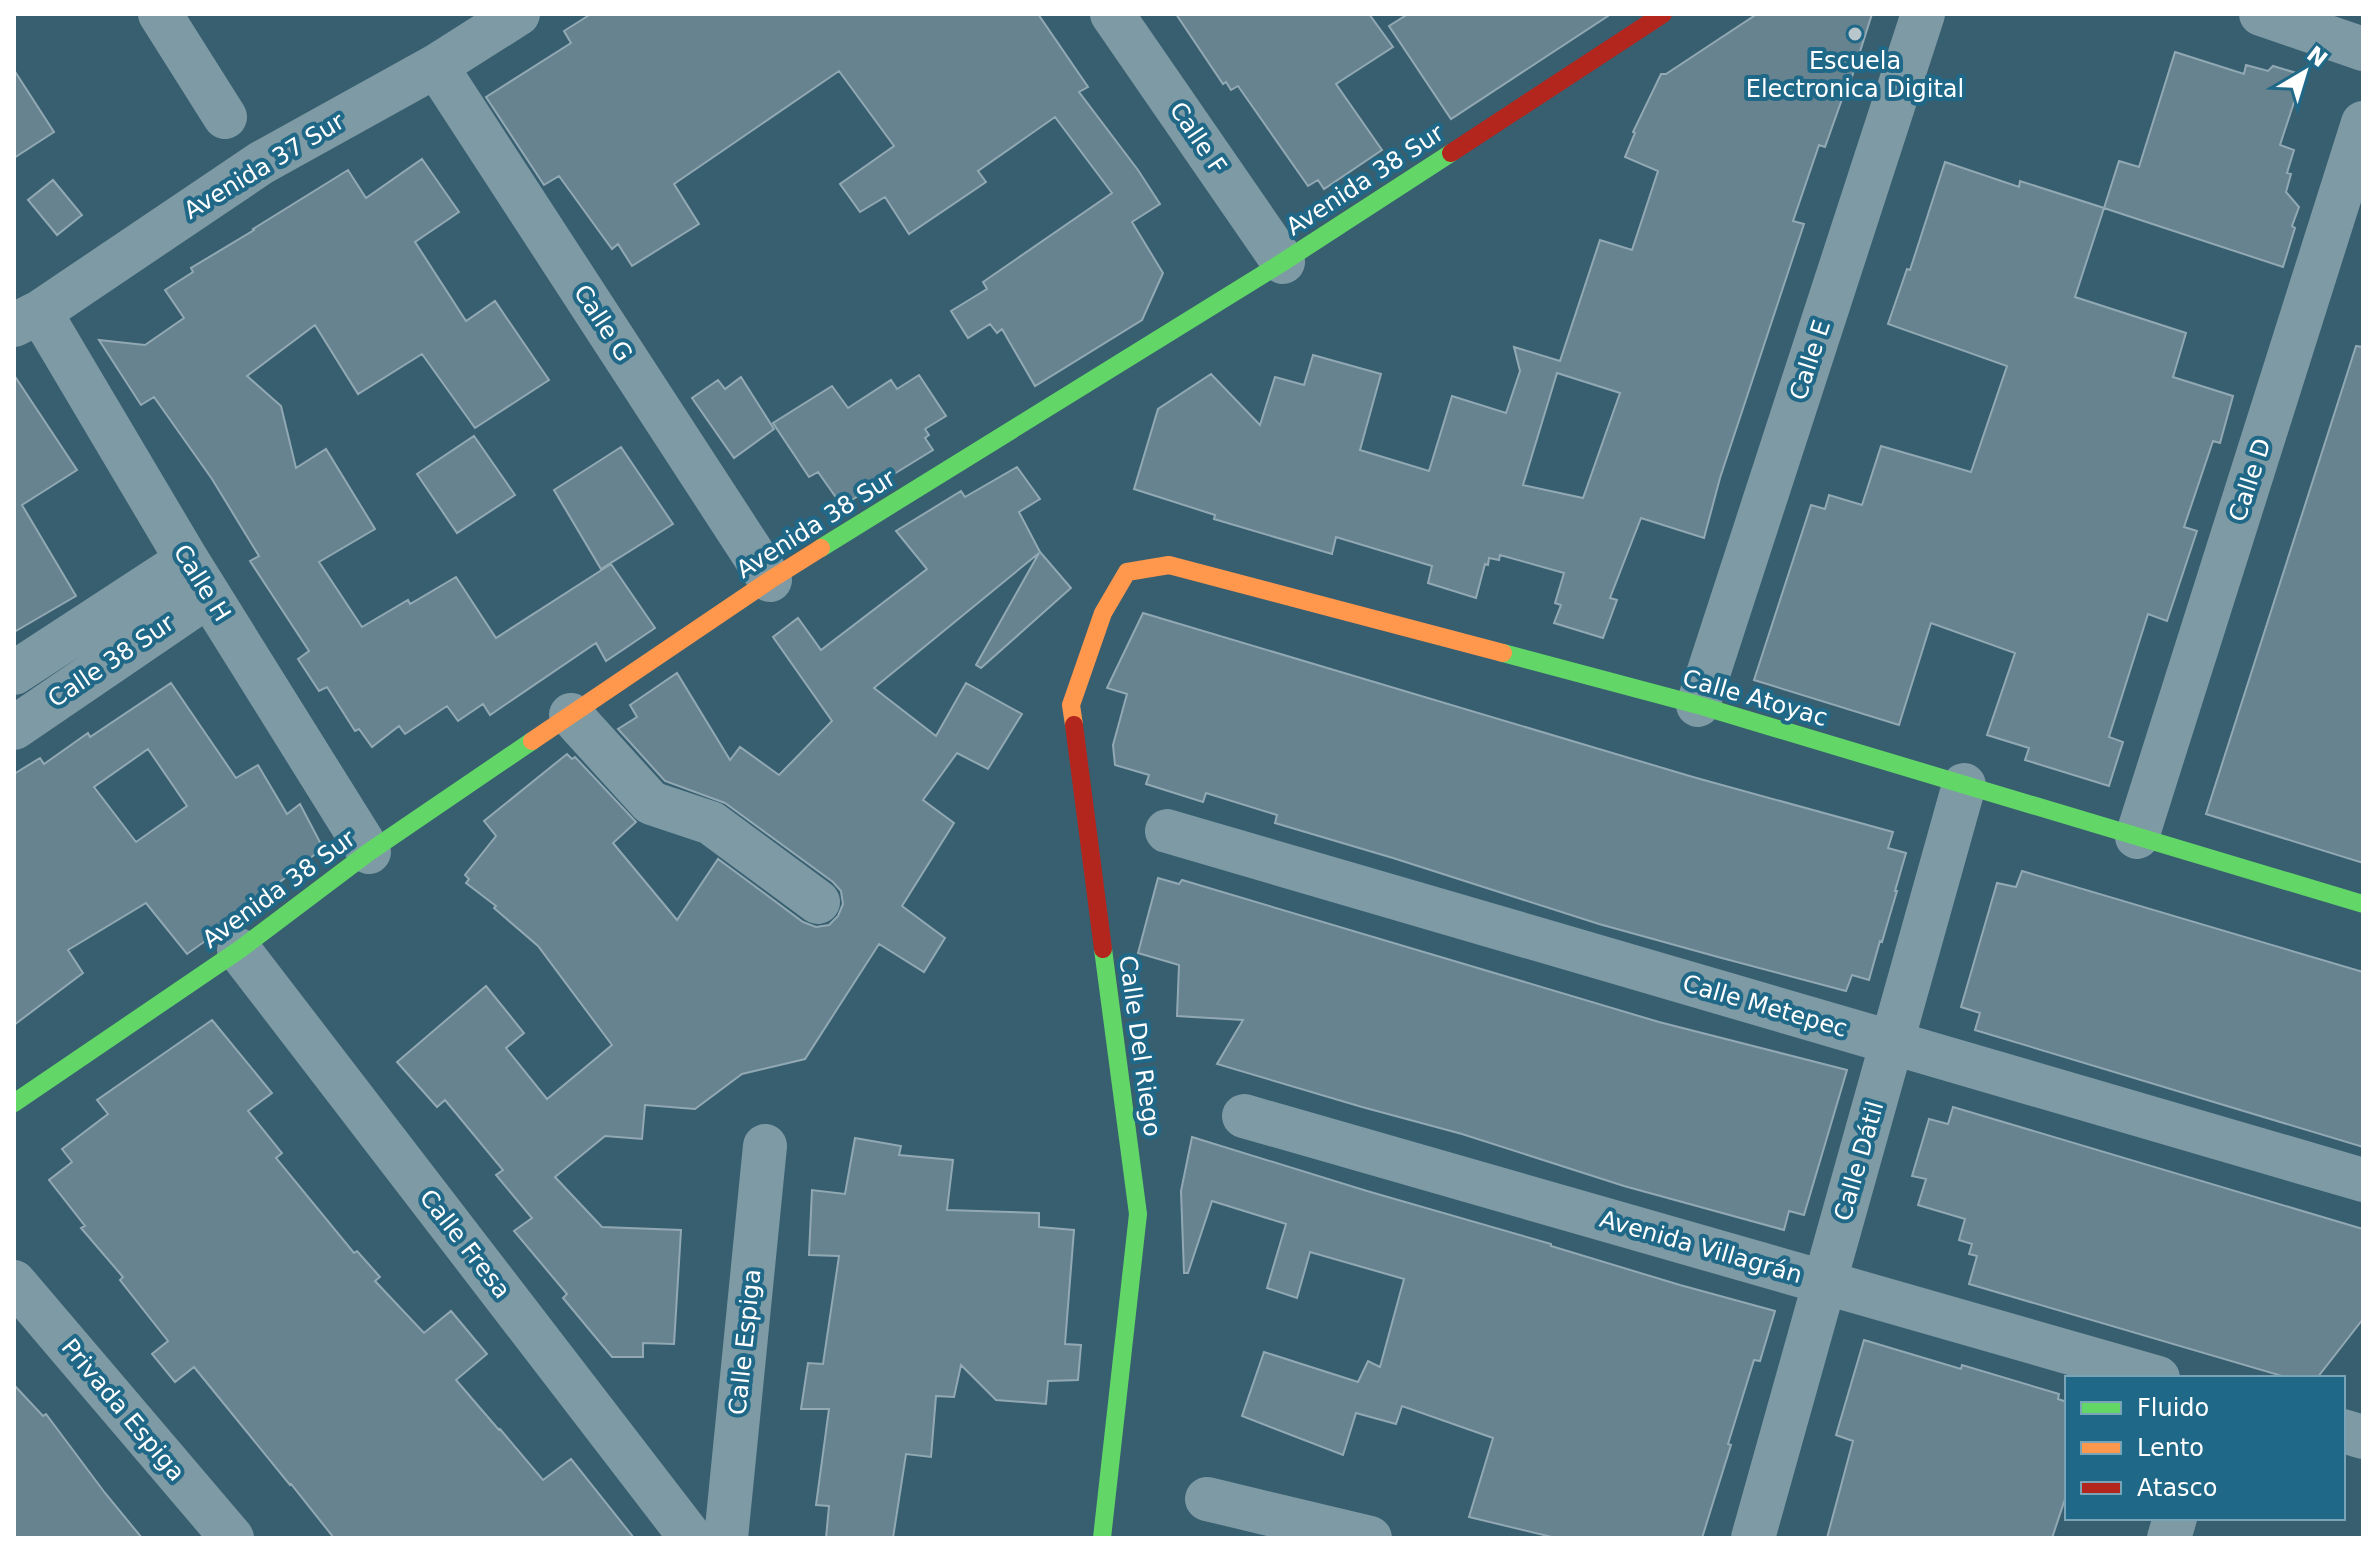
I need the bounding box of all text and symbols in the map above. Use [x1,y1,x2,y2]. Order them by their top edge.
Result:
marker: Escuela Electronica Digital [1846,25,1864,43]
north arrow [2265,32,2345,112]
text: N [2302,41,2332,72]
place label: Escuela Electronica Digital [1746,47,1964,103]
street label: Calle F [1164,97,1232,179]
street label: Avenida 37 Sur [179,107,349,225]
street label: Avenida 38 Sur [1281,119,1449,241]
street label: Calle G [568,279,638,367]
street label: Calle E [1784,317,1836,403]
street label: Calle D [2223,435,2277,525]
street label: Avenida 38 Sur [731,464,901,584]
street label: Calle H [168,539,236,627]
street label: Calle 38 Sur [43,609,179,713]
street label: Calle Atoyac [1679,664,1831,732]
street label: Avenida 38 Sur [197,824,361,954]
street label: Calle Del Riego [1113,954,1167,1138]
street label: Calle Metepec [1679,969,1851,1043]
street label: Calle Dátil [1829,1098,1889,1224]
street label: Calle Fresa [414,1184,516,1304]
street label: Avenida Villagrán [1597,1205,1805,1289]
street label: Calle Espiga [723,1268,767,1416]
street label: Privada Espiga [56,1333,190,1487]
legend [2065,1376,2345,1520]
text: Fluido [2137,1394,2209,1422]
text: Lento [2137,1434,2204,1462]
text: Atasco [2137,1474,2218,1502]

